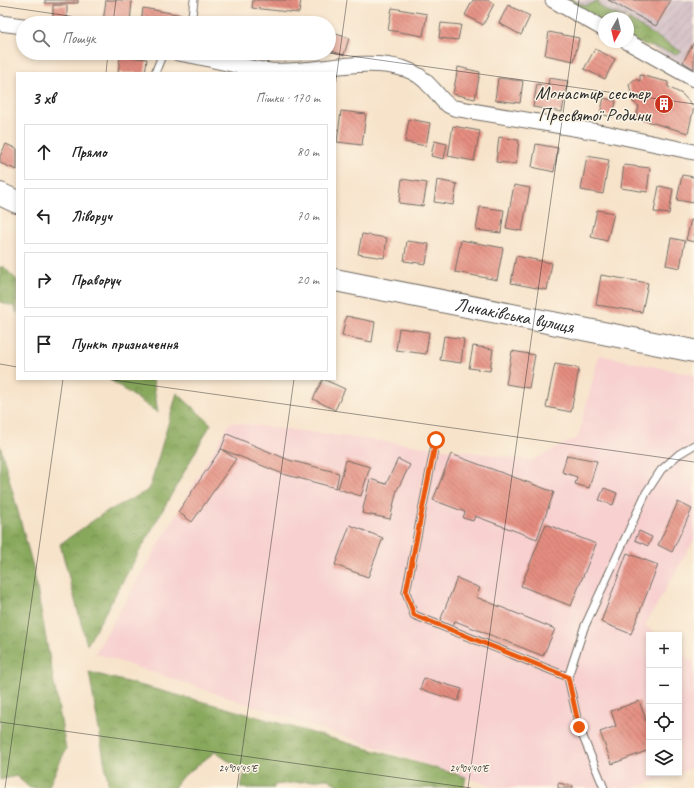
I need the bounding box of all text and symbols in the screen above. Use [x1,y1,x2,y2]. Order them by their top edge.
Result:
north arrow [598,12,634,48]
search box [16,16,336,60]
icon: search [30,27,52,49]
text: Пошук [62,29,95,48]
place label: Монастир сестер Пресвятої Родини [535,81,652,127]
text: 3 хв [32,88,55,109]
text: Пішки · 170 m [256,90,320,106]
building icon: Монастир сестер Пресвятої Родини [653,93,675,115]
icon: ahead [33,141,55,163]
text: Прямо [71,143,107,162]
text: 80 m [297,144,319,160]
icon: left [33,205,55,227]
text: Ліворуч [71,207,112,226]
text: 70 m [297,208,319,224]
icon: right [33,269,55,291]
text: Праворуч [71,271,120,290]
text: 20 m [297,272,319,288]
street label: Личаківська вулиця [453,292,577,339]
icon: arrive [33,333,55,355]
text: Пункт призначення [71,335,178,354]
route start [427,431,445,449]
map controls [646,632,682,776]
button: + [646,632,682,668]
button: − [646,668,682,704]
button: locate [646,704,682,740]
route end [570,718,588,736]
button: layers [646,740,682,776]
text: 24°04'45"E [219,762,259,775]
text: 24°04'40"E [450,762,490,775]

